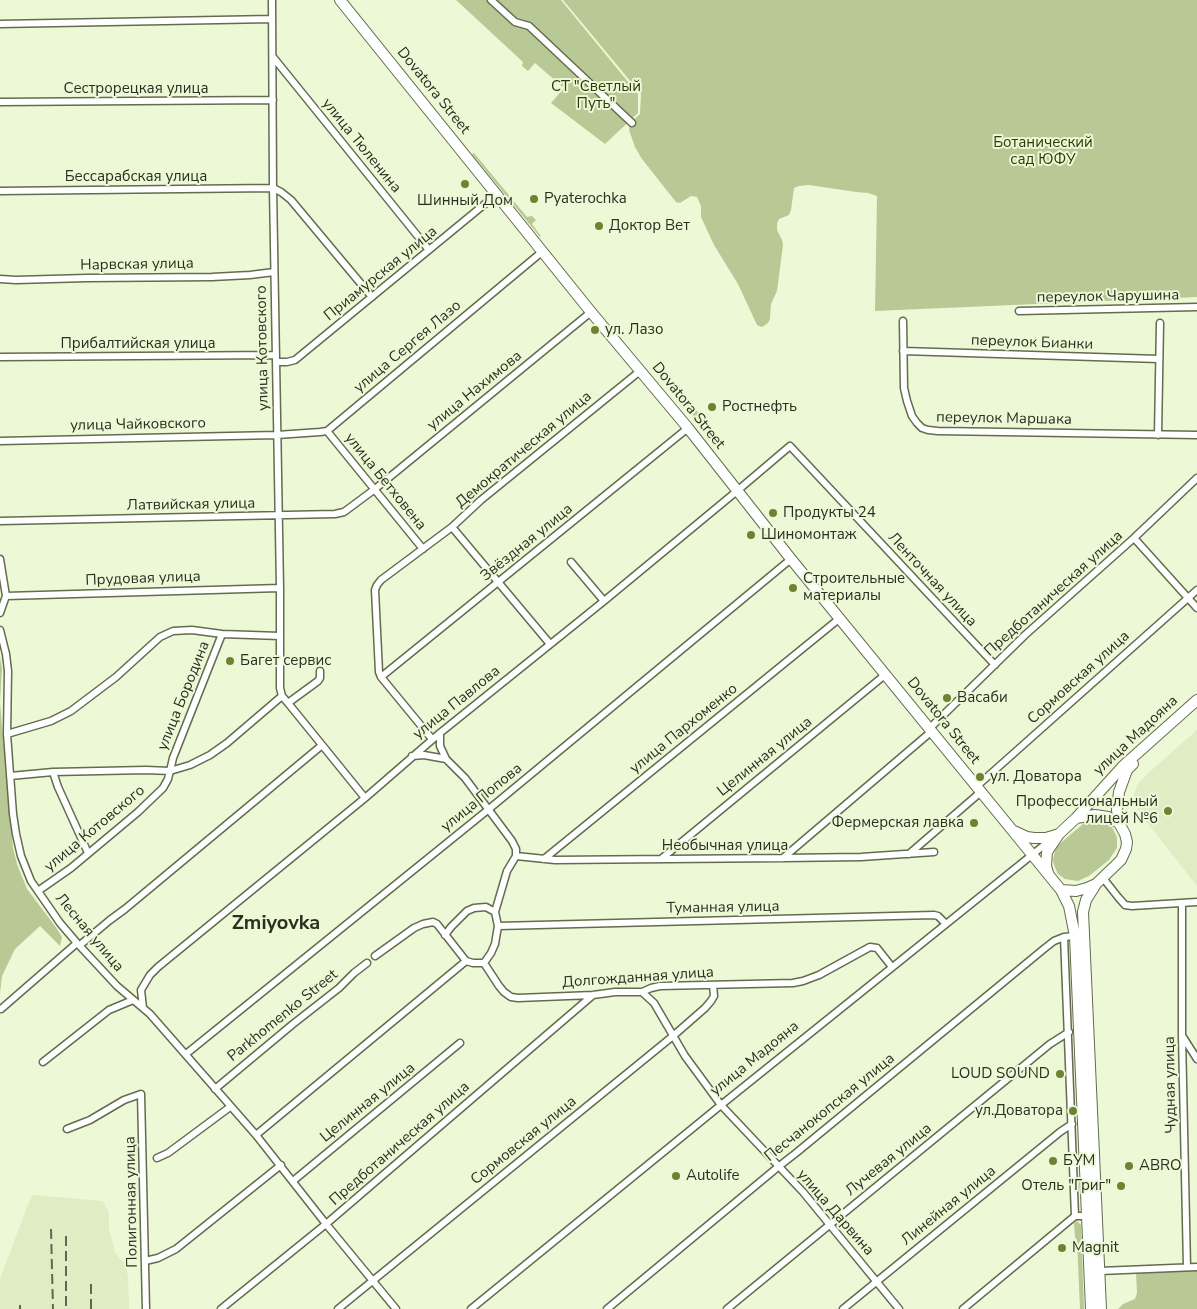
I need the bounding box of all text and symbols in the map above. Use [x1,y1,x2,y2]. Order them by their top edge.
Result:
street label: Dovatora Street [393,44,473,138]
park label: СТ "Светлый Путь" [551,78,641,113]
street label: Сестрорецкая улица [64,80,208,98]
street label: улица Тюленина [317,95,405,197]
park label: Ботанический сад ЮФУ [993,134,1093,169]
street label: Бессарабская улица [65,168,207,186]
marker: Шинный Дом [459,178,471,190]
place label: Pyaterochka [544,190,627,208]
place label: Шинный Дом [417,192,513,210]
marker: Pyaterochka [528,193,540,205]
place label: Доктор Вет [609,217,690,235]
marker: Доктор Вет [593,220,605,232]
street label: Приамурская улица [321,223,441,325]
street label: Нарвская улица [80,255,194,275]
street label: улица Котовского [253,285,273,411]
street label: переулок Чарушина [1037,287,1179,307]
street label: улица Сергея Лазо [351,297,465,397]
place label: ул. Лазо [605,321,663,339]
marker: ул. Лазо [589,324,601,336]
street label: переулок Бианки [971,332,1093,354]
street label: Прибалтийская улица [60,335,216,353]
street label: улица Нахимова [424,347,526,435]
street label: Dovatora Street [648,359,728,453]
street label: Демократическая улица [452,388,596,512]
place label: Ростнефть [722,398,797,416]
marker: Ростнефть [706,401,718,413]
street label: переулок Маршака [936,409,1072,429]
street label: улица Чайковского [70,415,206,435]
street label: улица Бетховена [340,430,430,534]
street label: Латвийская улица [127,495,255,515]
street label: Звёздная улица [477,500,577,586]
place label: Продукты 24 [783,504,876,522]
marker: Продукты 24 [767,507,779,519]
place label: Шиномонтаж [761,526,857,544]
street label: Предботаническая улица [981,527,1127,661]
marker: Шиномонтаж [745,529,757,541]
street label: Ленточная улица [884,529,980,631]
street label: Прудовая улица [85,568,201,590]
place label: Строительные материалы [803,570,905,605]
marker: Строительные материалы [787,582,799,594]
street label: Сормовская улица [1024,628,1134,728]
street label: улица Бородина [154,639,214,753]
place label: Багет сервис [240,652,331,670]
marker: Багет сервис [224,655,236,667]
street label: улица Павлова [410,662,504,744]
street label: Dovatora Street [903,674,983,768]
street label: улица Пархоменко [626,680,742,778]
place label: Васаби [957,689,1008,707]
marker: Васаби [941,692,953,704]
street label: улица Мадояна [1090,692,1182,780]
street label: Целинная улица [714,713,816,801]
street label: улица Попова [438,760,526,836]
place label: ул. Доватора [990,768,1082,786]
marker: ул. Доватора [974,771,986,783]
street label: улица Котовского [41,782,149,876]
place label: Профессиональный лицей №6 [1016,793,1158,828]
marker: Профессиональный лицей №6 [1162,805,1174,817]
place label: Фермерская лавка [832,814,964,832]
marker: Фермерская лавка [968,817,980,829]
street label: Необычная улица [662,837,788,855]
street label: Лесная улица [51,890,127,976]
street label: Туманная улица [666,898,780,918]
district label: Zmiyovka [232,912,320,936]
street label: Долгожданная улица [562,964,714,992]
street label: Parkhomenko Street [224,966,342,1066]
street label: улица Мадояна [707,1018,803,1100]
street label: Чудная улица [1161,1036,1181,1134]
street label: Песчанокопская улица [761,1050,899,1166]
street label: Целинная улица [317,1059,419,1147]
place label: LOUD SOUND [951,1065,1050,1083]
marker: LOUD SOUND [1054,1068,1066,1080]
street label: Предботаническая улица [326,1078,474,1210]
street label: Сормовская улица [468,1093,580,1189]
place label: ул.Доватора [975,1102,1063,1120]
marker: ул.Доватора [1067,1105,1079,1117]
street label: Лучевая улица [842,1120,936,1200]
street label: Полигонная улица [122,1136,142,1268]
place label: БУМ [1063,1152,1095,1170]
marker: БУМ [1047,1155,1059,1167]
place label: ABRO [1139,1157,1182,1175]
marker: ABRO [1123,1160,1135,1172]
street label: Линейная улица [898,1162,1000,1250]
street label: улица Дарвина [793,1166,877,1260]
place label: Autolife [686,1167,740,1185]
marker: Autolife [670,1170,682,1182]
place label: Отель "Григ" [1021,1177,1111,1195]
marker: Отель "Григ" [1115,1180,1127,1192]
place label: Magnit [1072,1239,1119,1257]
marker: Magnit [1056,1242,1068,1254]

